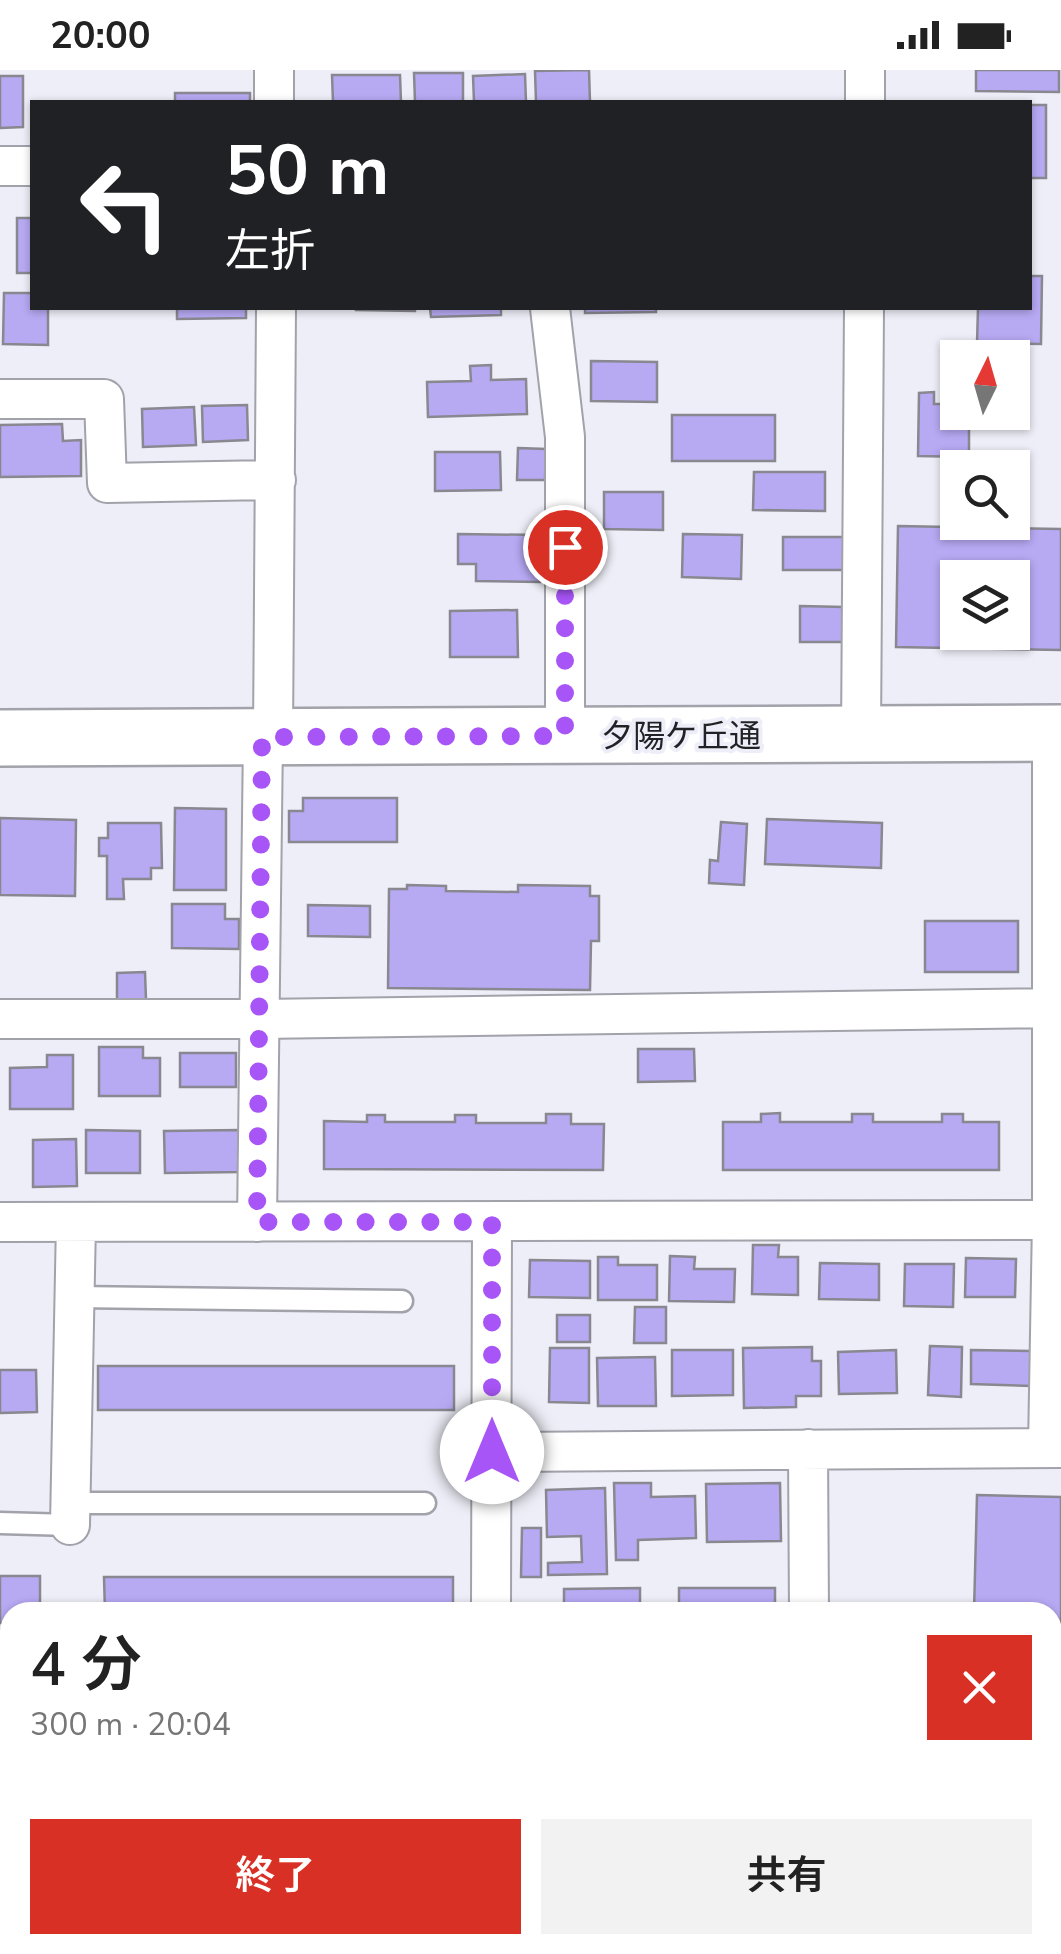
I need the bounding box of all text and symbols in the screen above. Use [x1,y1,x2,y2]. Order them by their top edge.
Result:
text: 20:00 [50,10,151,61]
text: 50 m [225,123,389,219]
icon: left [60,140,190,270]
text: 左折 [225,221,315,282]
north arrow [940,340,1030,430]
map controls [940,340,1030,650]
button: search [940,450,1030,540]
pin [523,505,608,590]
icon: arrive [538,520,593,575]
button: layers [940,560,1030,650]
street label: 夕陽ケ丘通 [601,715,761,758]
position arrow [440,1400,544,1504]
text: 4 分 [30,1624,142,1706]
button: close [927,1635,1032,1740]
text: 300 m · 20:04 [30,1703,231,1746]
button: 終了 [30,1819,521,1934]
button: 共有 [541,1819,1032,1934]

